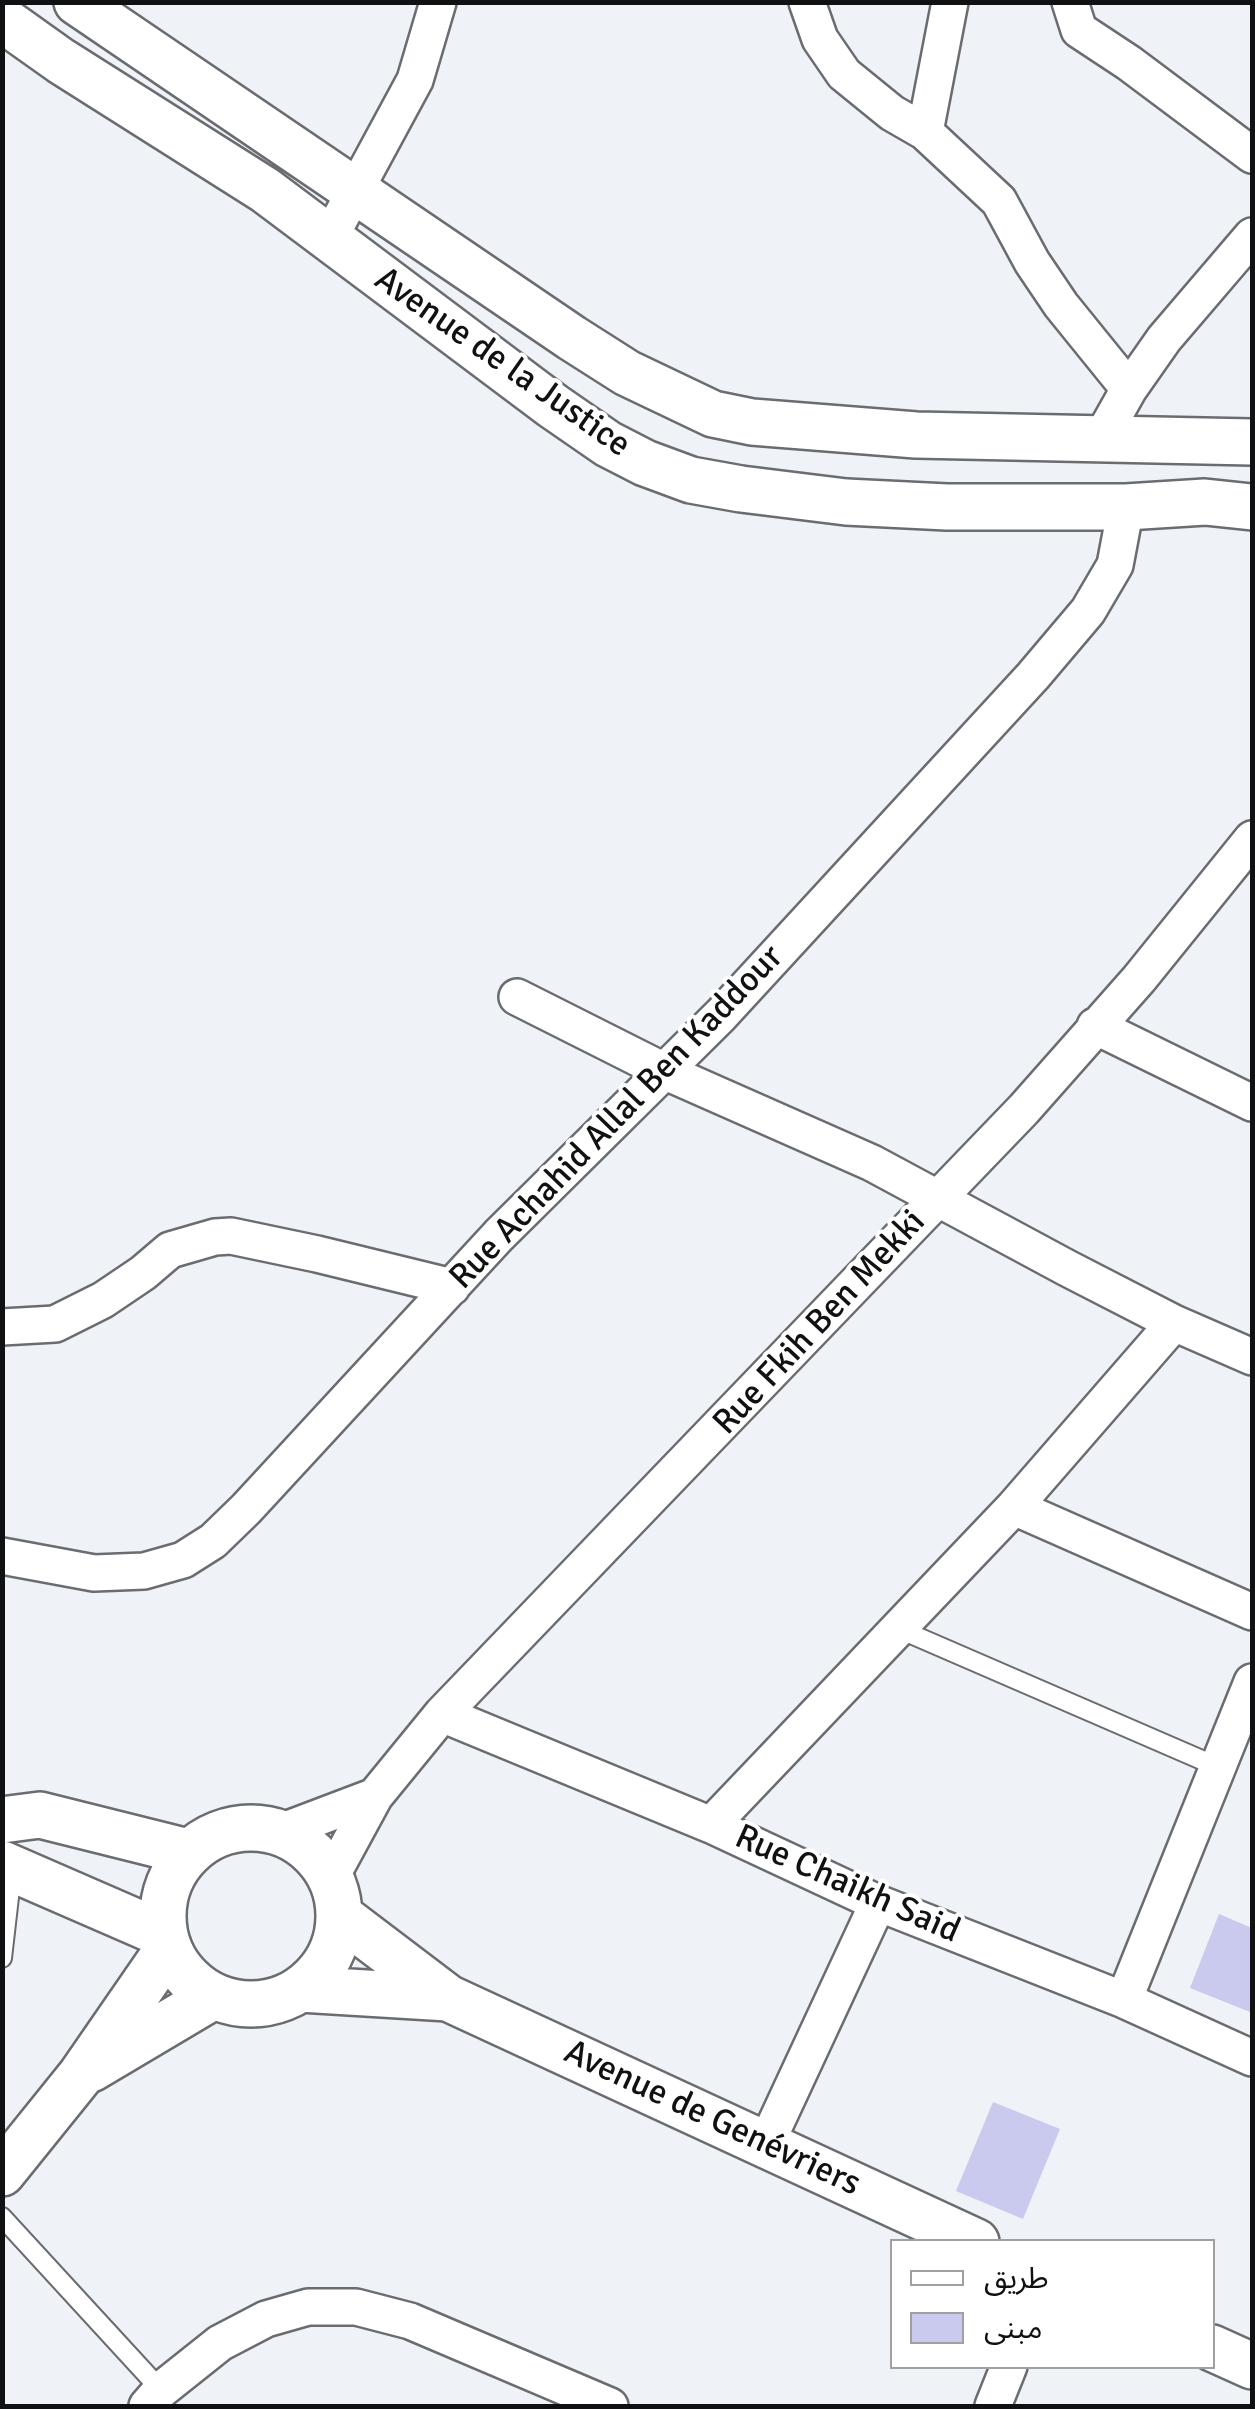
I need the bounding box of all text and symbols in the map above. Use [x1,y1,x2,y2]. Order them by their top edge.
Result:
street label: Avenue de la Justice [366,259,638,467]
street label: Rue Achahid Allal Ben Kaddour [441,937,793,1299]
street label: Rue Fkih Ben Mekki [705,1202,935,1444]
street label: Rue Chaikh Said [728,1817,966,1953]
street label: Avenue de Genévriers [557,2032,867,2206]
legend [890,2239,1215,2369]
text: طريق [984,2260,1049,2297]
text: مبنى [984,2310,1042,2347]

